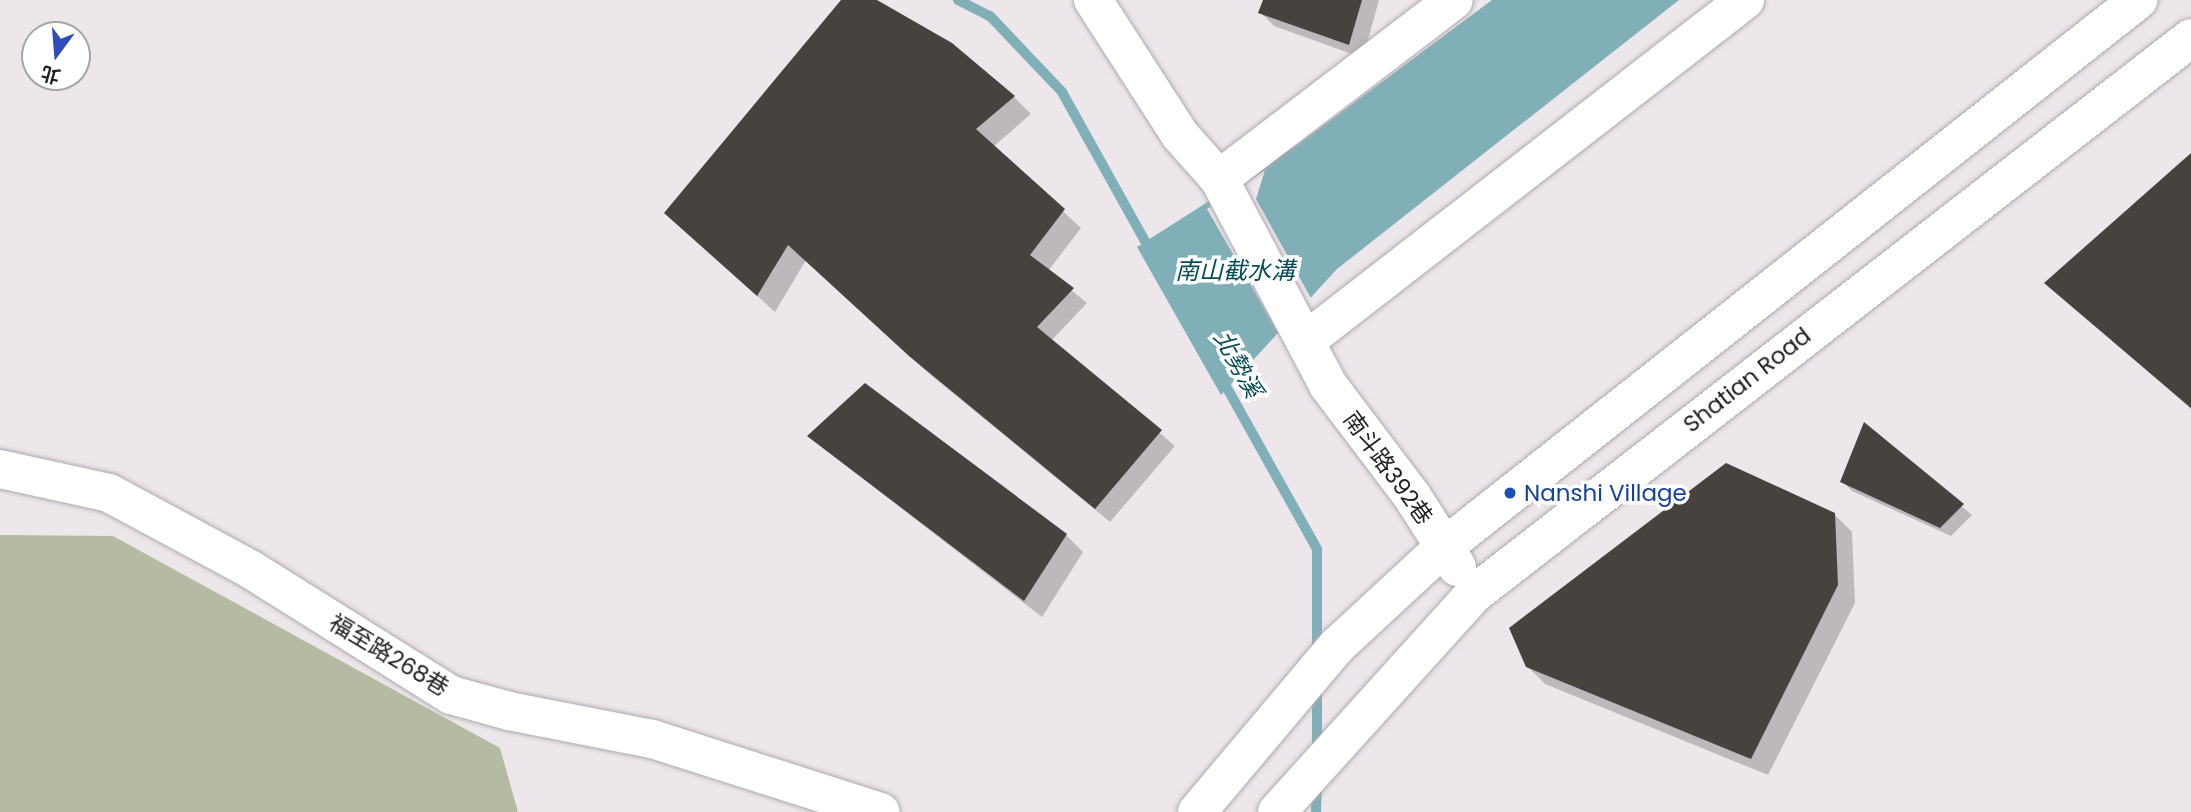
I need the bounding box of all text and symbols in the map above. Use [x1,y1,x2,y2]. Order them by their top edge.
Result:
north arrow [21,21,91,91]
text: 北 [38,59,63,90]
water label: 南山截水溝 [1175,257,1295,285]
street label: Shatian Road [1678,322,1816,438]
water label: 北勢溪 [1208,326,1268,402]
street label: 南斗路392巷 [1338,406,1438,530]
place label: Nanshi Village [1524,479,1687,507]
marker: Nanshi Village [1502,485,1518,501]
street label: 福至路268巷 [324,609,454,701]

